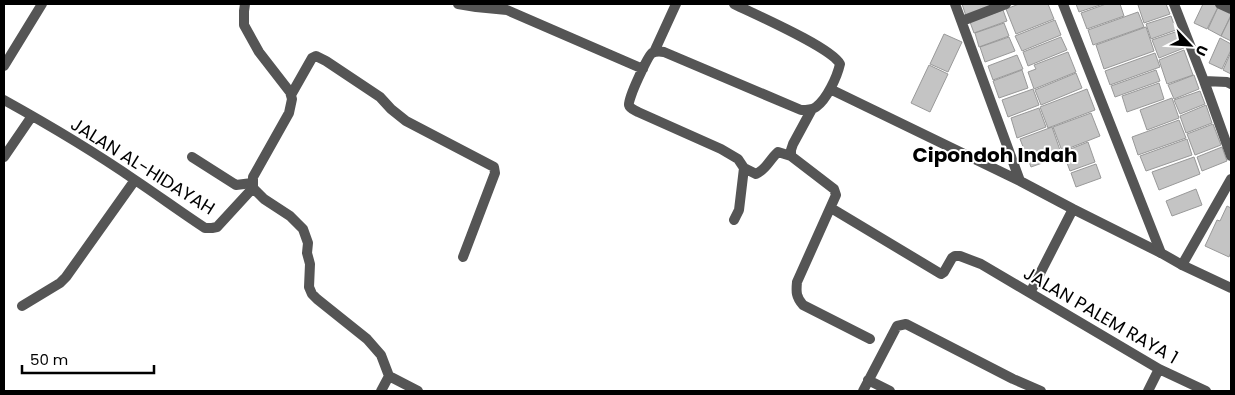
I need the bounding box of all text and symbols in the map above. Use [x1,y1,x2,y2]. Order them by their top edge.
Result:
north arrow [1165,20,1215,70]
text: U [1191,42,1213,59]
street label: JALAN AL-HIDAYAH [66,111,220,221]
district label: Cipondoh Indah [913,141,1078,169]
street label: JALAN PALEM RAYA 1 [1019,260,1183,370]
scale bar [22,342,155,374]
text: 50 m [30,349,68,370]

